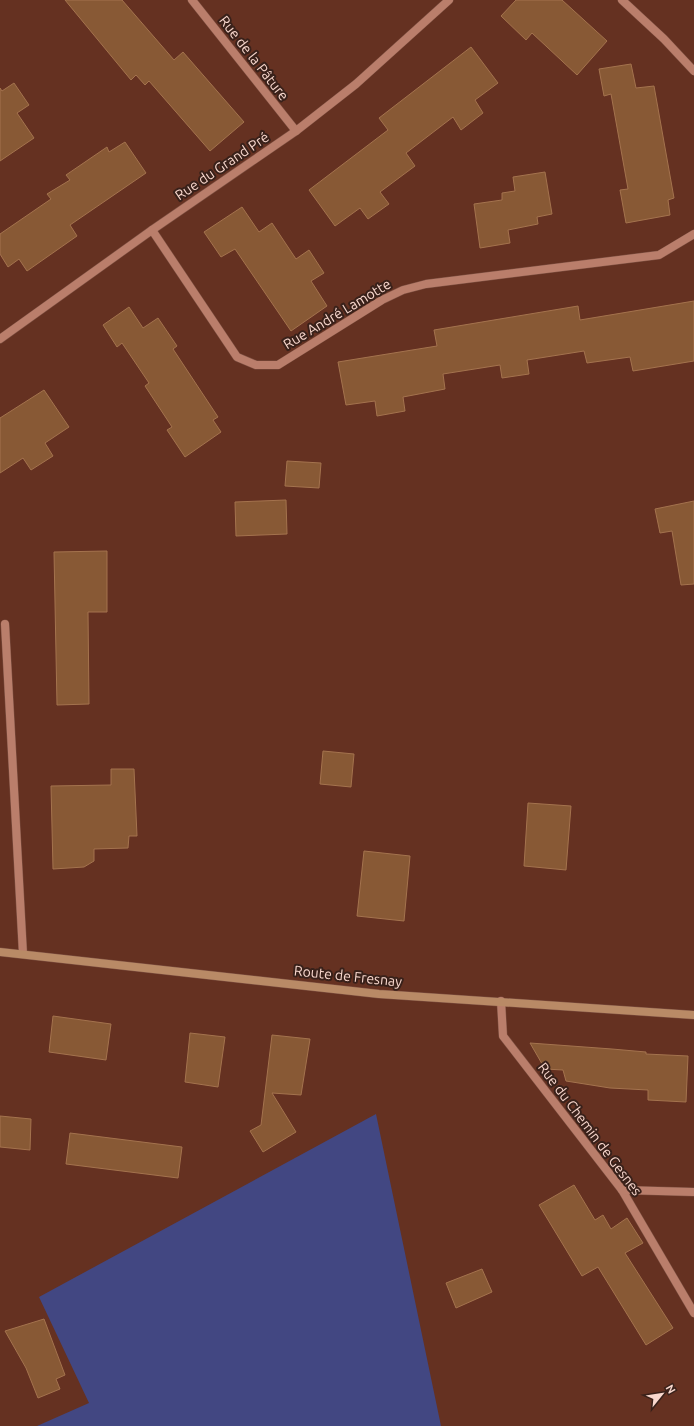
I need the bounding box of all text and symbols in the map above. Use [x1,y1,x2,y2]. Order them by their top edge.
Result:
street label: Rue de la Pâture [216,13,292,103]
street label: Rue du Grand Pré [172,129,272,203]
street label: Rue André Lamotte [280,276,394,352]
street label: Route de Fresnay [293,962,403,990]
street label: Rue du Chemin de Gesnes [535,1059,645,1199]
north arrow [642,1374,682,1414]
text: N [663,1382,678,1396]

